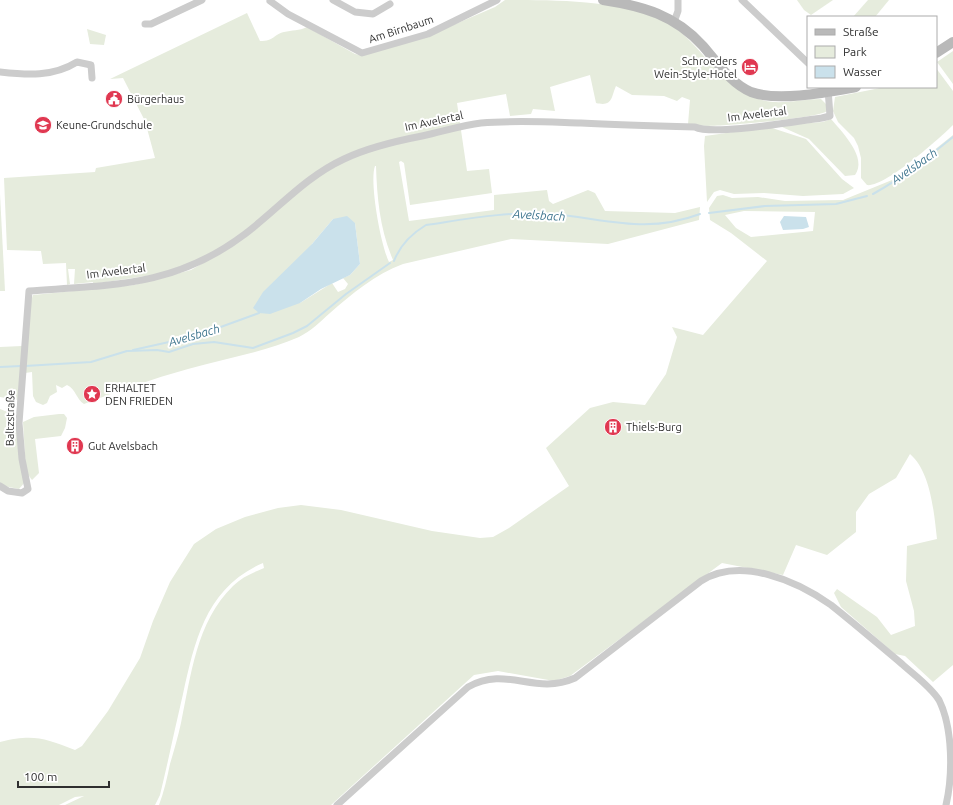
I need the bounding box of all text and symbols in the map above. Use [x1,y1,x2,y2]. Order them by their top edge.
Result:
street label: Am Birnbaum [367,13,435,45]
legend [807,16,937,88]
text: Straße [843,25,879,38]
text: Park [843,45,867,58]
place label: Schroeders Wein-Style-Hotel [654,55,737,80]
hotel icon: Schroeders Wein-Style-Hotel [740,57,760,77]
text: Wasser [843,65,882,78]
public building icon: Bürgerhaus [104,89,124,109]
place label: Bürgerhaus [127,93,184,105]
street label: Im Avelertal [727,104,787,124]
street label: Im Avelertal [404,109,464,133]
school or university icon: Keune-Grundschule [33,115,53,135]
place label: Keune-Grundschule [56,119,152,131]
water label: Avelsbach [888,146,939,187]
water label: Avelsbach [511,207,566,223]
street label: Im Avelertal [86,261,146,281]
water label: Avelsbach [166,321,221,349]
place label: ERHALTET DEN FRIEDEN [105,382,173,407]
place icon: ERHALTET DEN FRIEDEN [82,384,102,404]
street label: Baltzstraße [4,390,16,446]
building icon: Thiels-Burg [603,417,623,437]
place label: Thiels-Burg [626,421,682,433]
building icon: Gut Avelsbach [65,436,85,456]
place label: Gut Avelsbach [88,440,158,452]
scale bar [18,763,109,789]
text: 100 m [24,770,57,783]

